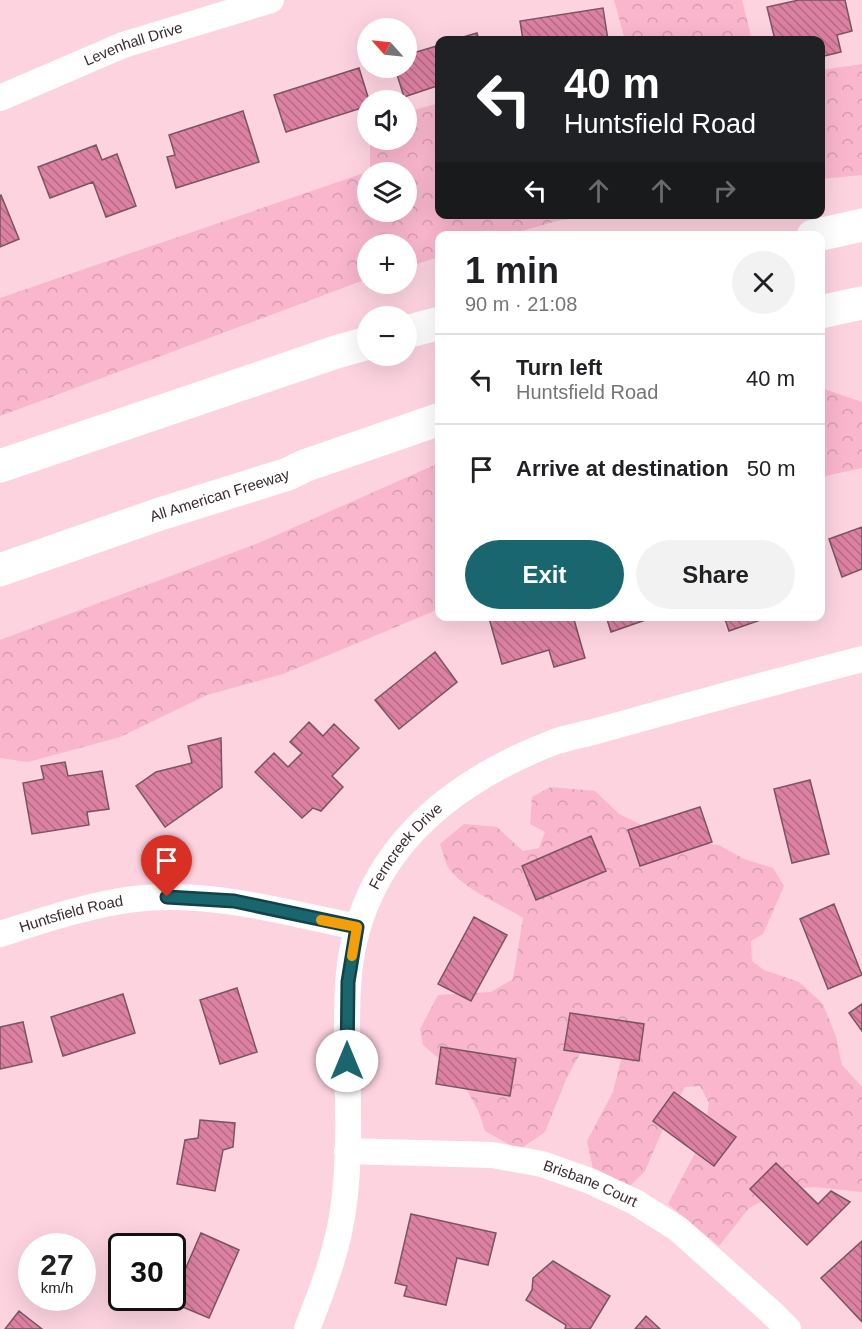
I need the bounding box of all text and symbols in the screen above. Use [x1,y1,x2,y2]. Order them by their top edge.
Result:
street label: Levenhall Drive [81,18,184,69]
north arrow [357,18,417,78]
map controls [357,18,417,366]
icon: left [465,60,543,138]
text: 40 m [564,60,660,107]
button: sound [357,90,417,150]
text: Huntsfield Road [564,109,756,139]
button: layers [357,162,417,222]
icon: left [519,174,552,207]
icon: ahead [582,174,615,207]
icon: ahead [645,174,678,207]
icon: right [708,174,741,207]
button: + [357,234,417,294]
text: 1 min [465,250,559,291]
button: close [732,251,795,314]
text: 90 m · 21:08 [465,293,577,315]
button: − [357,306,417,366]
text: Turn left [516,355,602,380]
icon: left [465,363,498,396]
text: 40 m [746,366,795,391]
text: Huntsfield Road [516,381,658,403]
icon: arrive [465,453,498,486]
text: Arrive at destination [516,456,729,481]
text: 50 m [747,456,796,481]
street label: All American Freeway [147,465,292,525]
button: Exit [465,540,624,609]
button: Share [636,540,795,609]
street label: Ferncreek Drive [365,799,445,892]
pin [141,835,192,897]
icon: arrive [150,844,183,877]
street label: Huntsfield Road [17,892,124,935]
position arrow [315,1029,379,1093]
street label: Brisbane Court [541,1156,641,1210]
speed limit sign: 30 [108,1233,186,1311]
text: 27 [40,1248,74,1281]
text: km/h [41,1279,73,1296]

